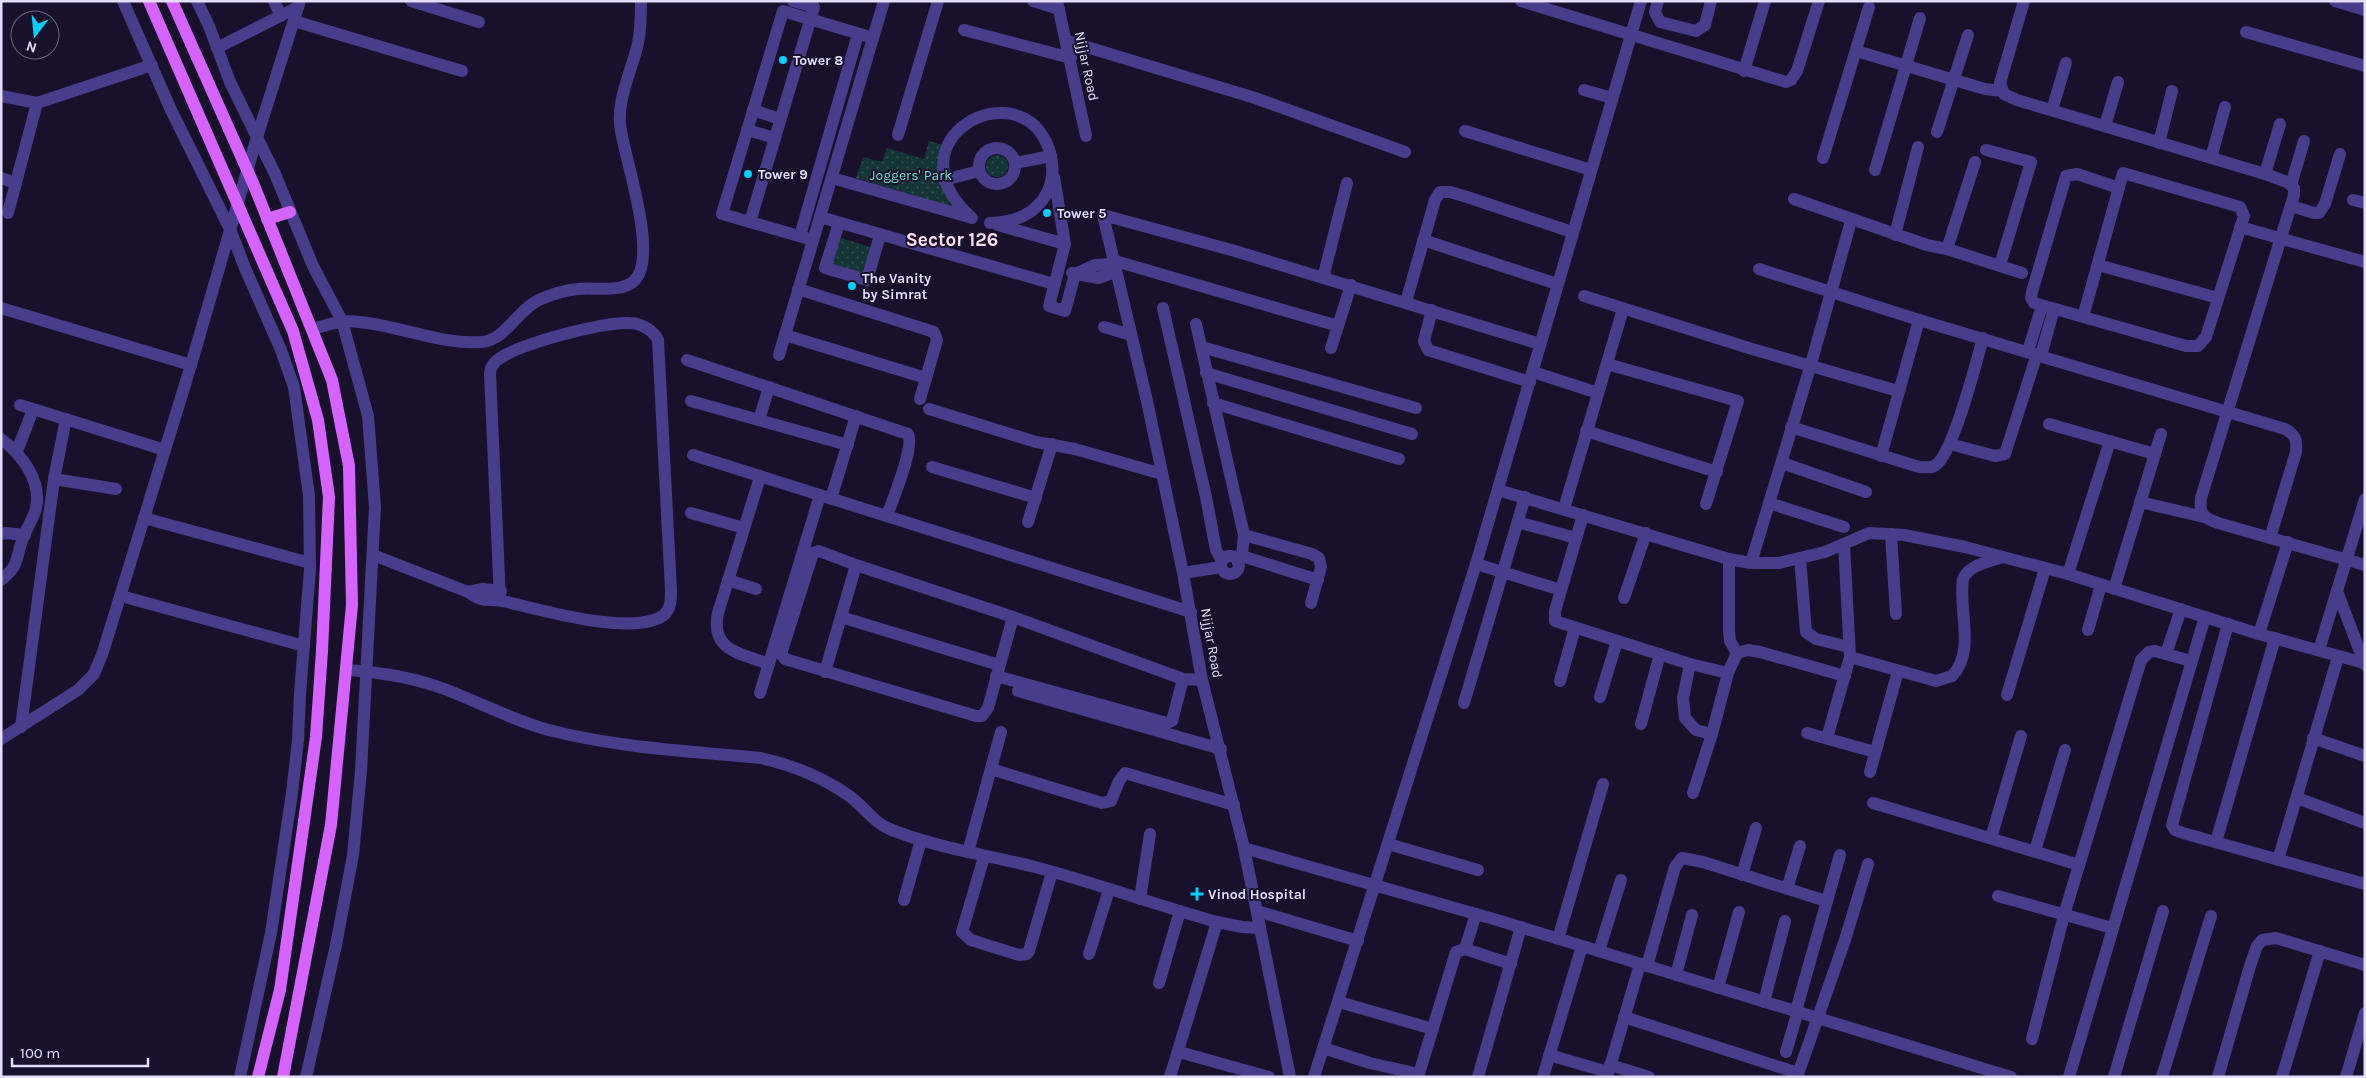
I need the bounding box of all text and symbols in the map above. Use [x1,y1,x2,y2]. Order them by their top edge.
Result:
north arrow [10,10,60,60]
street label: Nijjar Road [1071,30,1102,103]
text: N [24,37,39,57]
place label: Tower 8 [793,52,843,69]
marker: Tower 8 [777,54,789,66]
place label: Tower 9 [758,166,808,183]
park label: Joggers' Park [870,167,952,184]
marker: Tower 9 [742,168,754,180]
place label: Tower 5 [1057,205,1106,222]
marker: Tower 5 [1041,207,1053,219]
district label: Sector 126 [906,229,998,251]
place label: The Vanity by Simrat [862,270,931,303]
marker: The Vanity by Simrat [846,280,858,292]
street label: Nijjar Road [1197,607,1226,679]
place label: Vinod Hospital [1208,886,1306,903]
marker: Vinod Hospital [1190,887,1204,901]
scale bar [12,1036,149,1068]
text: 100 m [20,1044,60,1062]

